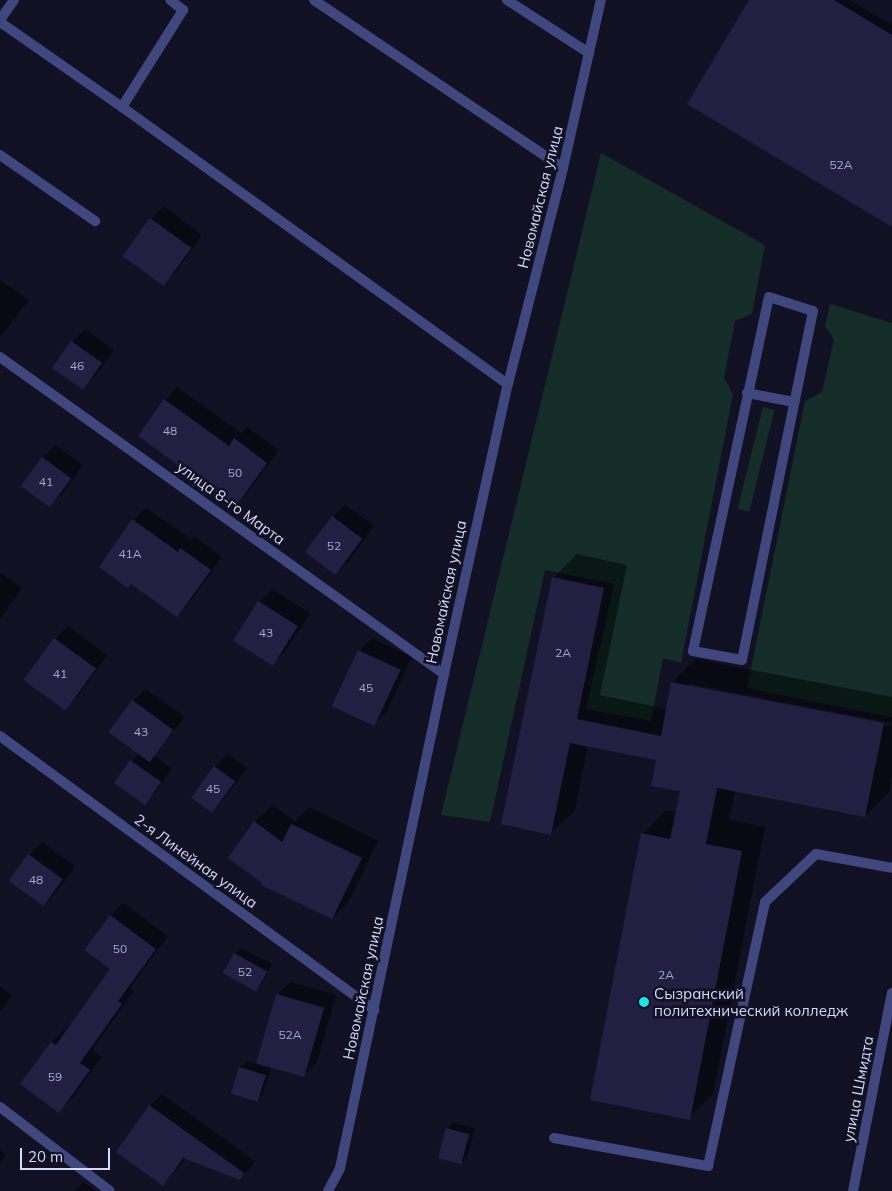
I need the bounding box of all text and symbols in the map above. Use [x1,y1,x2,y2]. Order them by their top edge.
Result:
street label: Новомайская улица [514,124,566,270]
house number: 52А [829,158,853,172]
house number: 46 [70,359,84,373]
house number: 48 [163,424,177,438]
street label: улица 8-го Марта [173,458,289,548]
house number: 50 [228,466,242,480]
house number: 41 [39,475,53,489]
street label: Новомайская улица [422,519,470,665]
house number: 52 [327,539,341,553]
house number: 41А [118,547,142,561]
house number: 43 [259,626,273,640]
house number: 2А [555,646,571,660]
house number: 41 [53,667,67,681]
house number: 45 [359,681,373,695]
house number: 43 [134,725,148,739]
house number: 45 [206,782,220,796]
street label: 2-я Линейная улица [131,810,261,912]
house number: 48 [29,873,43,887]
street label: Новомайская улица [339,915,387,1061]
house number: 50 [113,942,127,956]
house number: 52 [238,965,252,979]
house number: 2А [658,968,674,982]
place label: Сызранский политехнический колледж [654,984,848,1019]
marker: Сызранский политехнический колледж [638,996,650,1008]
house number: 52А [278,1028,302,1042]
street label: улица Шмидта [839,1034,877,1144]
house number: 59 [48,1070,62,1084]
scale bar [22,1138,112,1170]
text: 20 m [28,1147,63,1166]

